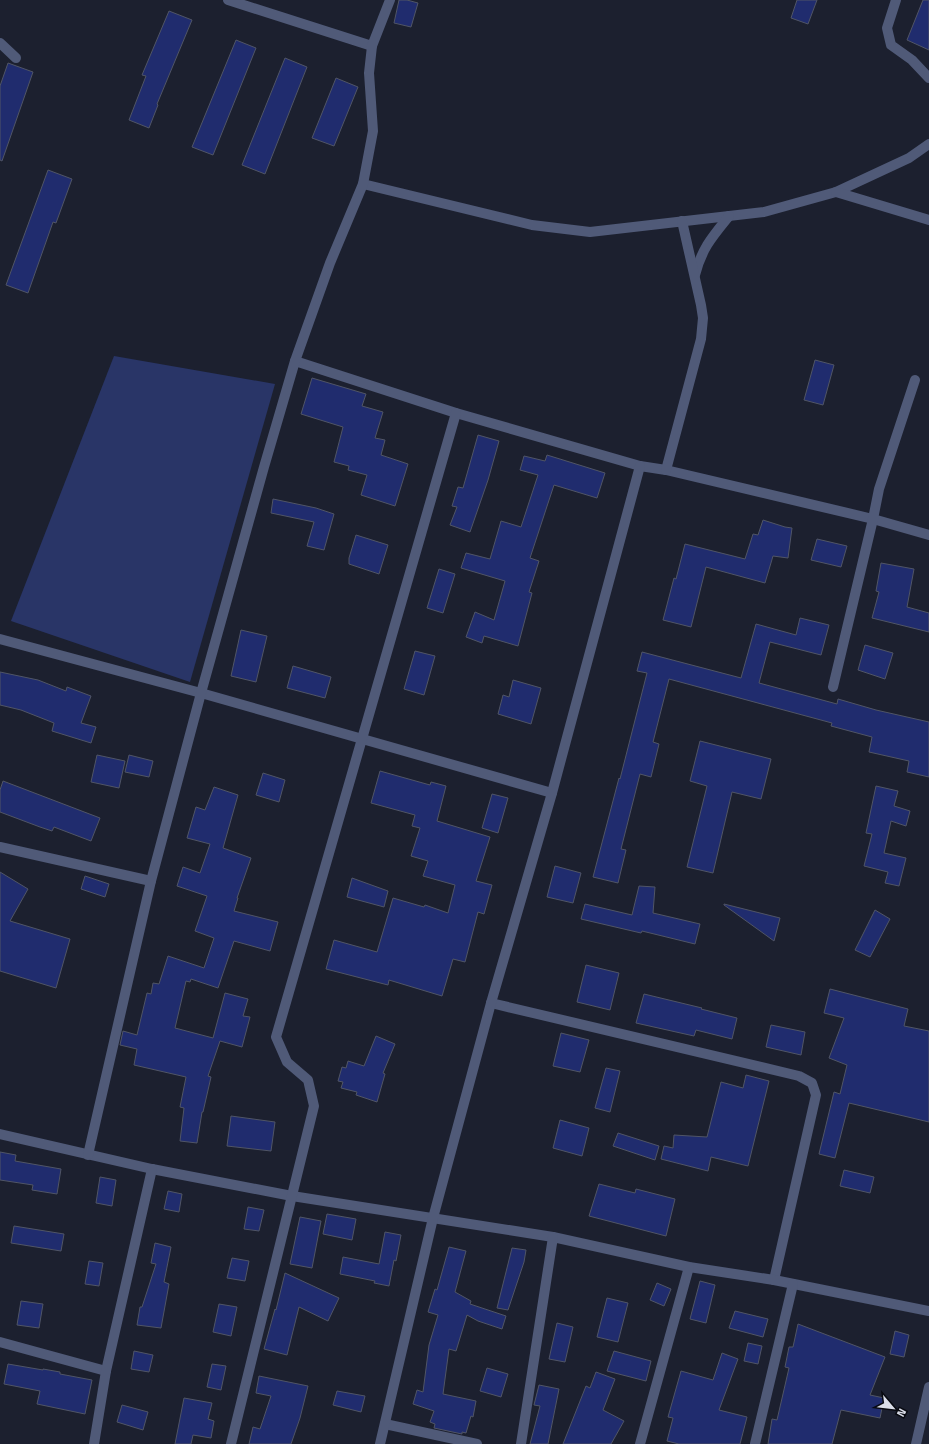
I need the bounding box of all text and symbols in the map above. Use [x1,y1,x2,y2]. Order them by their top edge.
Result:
north arrow [873,1388,913,1428]
text: N [893,1406,911,1420]

